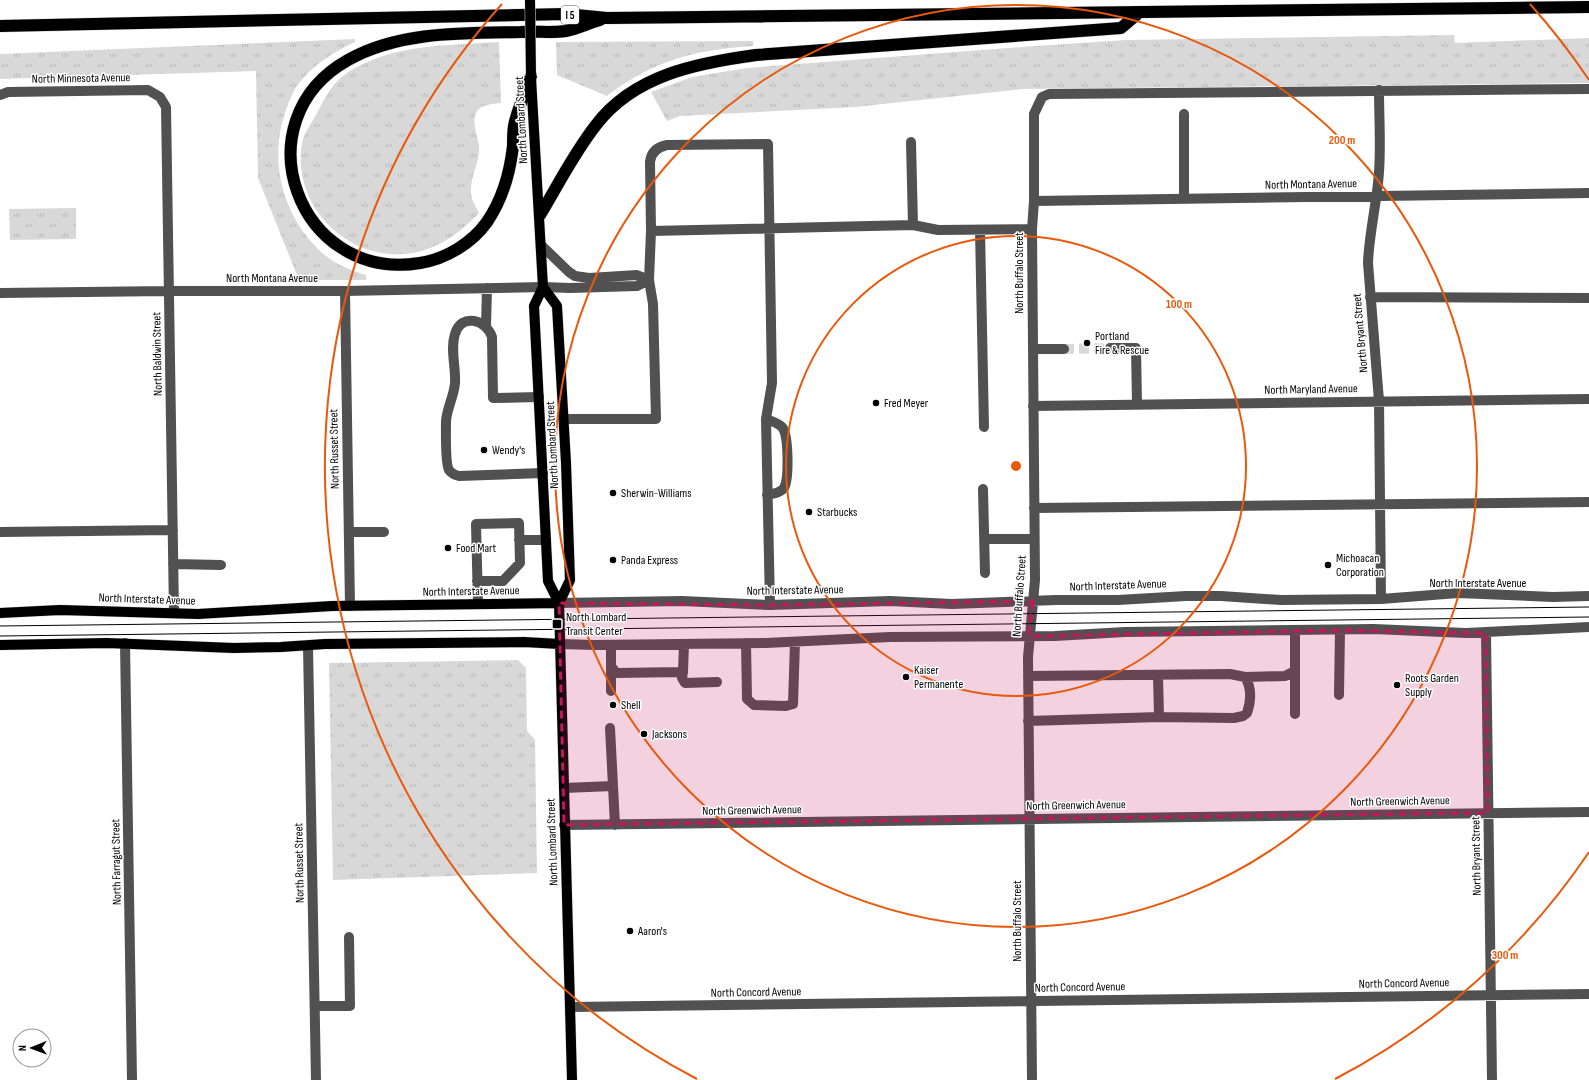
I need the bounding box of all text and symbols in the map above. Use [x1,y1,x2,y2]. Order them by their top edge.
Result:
road number: I 5 [561,6,579,24]
street label: North Minnesota Avenue [32,70,131,87]
street label: North Lombard Street [512,76,531,164]
text: 200 m [1329,133,1355,148]
street label: North Montana Avenue [1265,176,1357,193]
street label: North Buffalo Street [1012,232,1027,314]
street label: North Montana Avenue [226,271,318,286]
street label: North Bryant Street [1350,292,1371,373]
text: 100 m [1166,297,1192,312]
street label: North Baldwin Street [149,312,166,396]
place label: Portland Fire & Rescue [1095,329,1149,358]
marker: Portland Fire & Rescue [1082,338,1092,348]
street label: North Maryland Avenue [1264,381,1358,398]
place label: Fred Meyer [884,396,929,411]
marker: Fred Meyer [871,398,881,408]
street label: North Lombard Street [543,401,562,489]
street label: North Russet Street [326,408,343,489]
place label: Wendy's [492,443,525,458]
marker: Wendy's [479,445,489,455]
centre of rings [1009,459,1023,473]
place label: Sherwin-Williams [621,486,692,501]
marker: Sherwin-Williams [608,488,618,498]
place label: Starbucks [817,505,857,520]
marker: Starbucks [804,507,814,517]
place label: Food Mart [456,541,497,556]
marker: Food Mart [443,543,453,553]
place label: Michoacan Corporation [1336,551,1384,580]
place label: Panda Express [621,553,678,568]
street label: North Buffalo Street [1009,554,1030,637]
marker: Panda Express [608,555,618,565]
marker: Michoacan Corporation [1323,560,1333,570]
street label: North Interstate Avenue [1069,576,1167,595]
street label: North Interstate Avenue [1430,576,1527,591]
street label: North Interstate Avenue [746,582,844,599]
street label: North Interstate Avenue [422,583,520,600]
street label: North Interstate Avenue [98,590,196,609]
place label: North Lombard Transit Center [566,610,626,639]
marker: North Lombard Transit Center [551,618,563,630]
place label: Kaiser Permanente [914,663,963,692]
place label: Roots Garden Supply [1405,671,1459,700]
marker: Kaiser Permanente [901,672,911,682]
marker: Roots Garden Supply [1392,680,1402,690]
place label: Shell [621,698,641,713]
marker: Shell [608,700,618,710]
place label: Jacksons [651,727,687,742]
marker: Jacksons [639,729,649,739]
street label: North Greenwich Avenue [1350,793,1450,810]
street label: North Greenwich Avenue [1026,797,1126,814]
street label: North Lombard Street [543,798,562,886]
street label: North Greenwich Avenue [702,802,802,819]
street label: North Bryant Street [1468,816,1485,896]
street label: North Farragut Street [108,818,125,905]
street label: North Russet Street [291,822,308,903]
street label: North Buffalo Street [1010,880,1025,962]
place label: Aaron's [637,924,667,939]
marker: Aaron's [625,926,635,936]
text: 300 m [1492,948,1518,963]
street label: North Concord Avenue [1359,975,1450,992]
street label: North Concord Avenue [1035,979,1126,996]
street label: North Concord Avenue [711,984,802,1001]
north arrow [12,1028,52,1068]
text: N [16,1045,29,1051]

